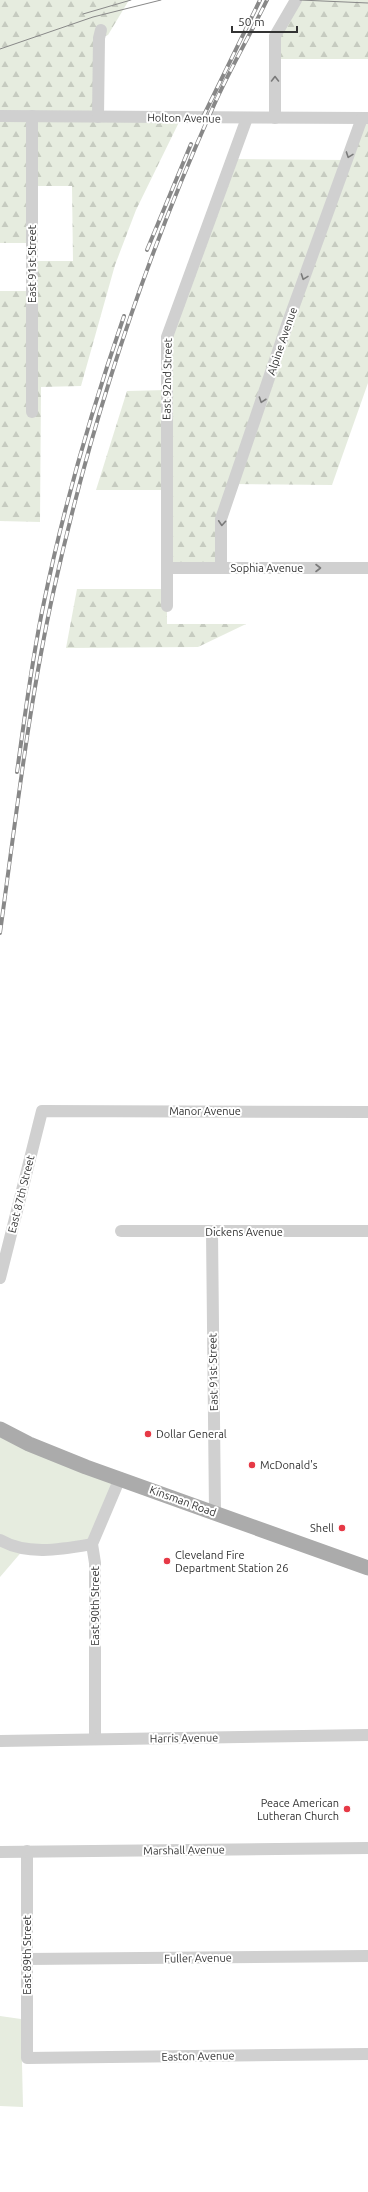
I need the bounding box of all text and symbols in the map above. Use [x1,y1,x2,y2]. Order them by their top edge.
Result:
scale bar [232,8,297,34]
text: 50 m [238,15,265,28]
one-way arrow [271,76,279,82]
street label: Holton Avenue [147,111,221,125]
one-way arrow [345,151,353,158]
street label: East 91st Street [26,224,38,303]
one-way arrow [301,273,309,280]
street label: Alpine Avenue [265,305,299,377]
street label: East 92nd Street [160,337,174,420]
one-way arrow [258,396,266,403]
one-way arrow [217,520,226,526]
street label: Sophia Avenue [231,562,303,574]
one-way arrow [315,564,321,572]
street label: Manor Avenue [169,1105,241,1117]
street label: East 87th Street [6,1153,37,1234]
street label: Dickens Avenue [205,1226,283,1238]
street label: East 91st Street [206,1332,220,1411]
place label: Dollar General [156,1428,227,1440]
marker: Dollar General [143,1429,153,1439]
place label: McDonald's [260,1459,318,1471]
marker: McDonald's [247,1460,257,1470]
street label: Kinsman Road [148,1483,218,1519]
place label: Shell [310,1522,334,1534]
marker: Shell [337,1523,347,1533]
place label: Cleveland Fire Department Station 26 [175,1549,288,1574]
marker: Cleveland Fire Department Station 26 [162,1556,172,1566]
street label: East 90th Street [89,1565,101,1646]
street label: Harris Avenue [150,1731,218,1745]
place label: Peace American Lutheran Church [257,1797,339,1822]
marker: Peace American Lutheran Church [342,1804,352,1814]
street label: Marshall Avenue [143,1843,225,1857]
street label: East 89th Street [21,1914,33,1995]
street label: Fuller Avenue [164,1951,232,1965]
street label: Easton Avenue [161,2049,235,2063]

